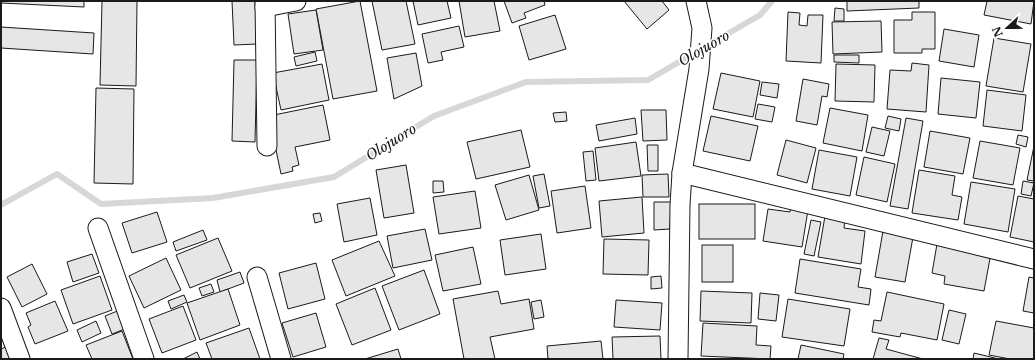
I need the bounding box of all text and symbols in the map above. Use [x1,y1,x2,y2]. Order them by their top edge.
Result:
north arrow [987,8,1027,48]
text: N [989,24,1006,39]
water label: Olojuoro [675,26,733,70]
water label: Olojuoro [362,119,420,165]

